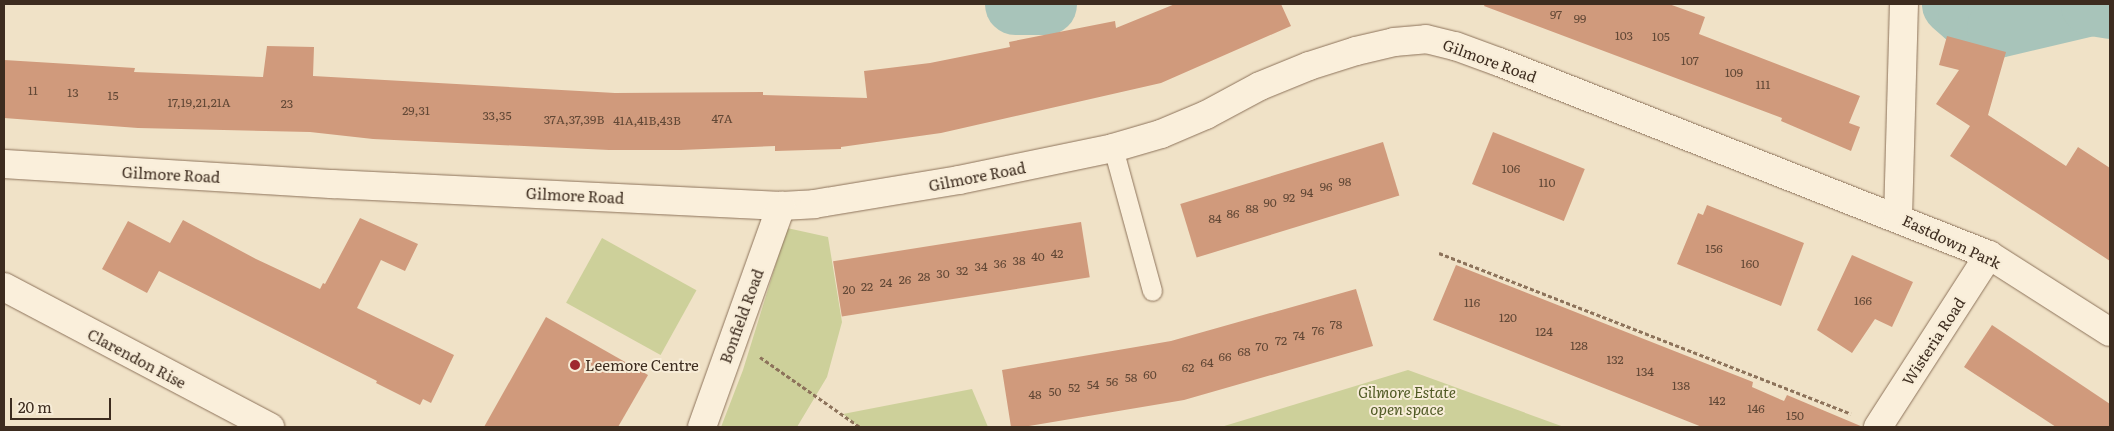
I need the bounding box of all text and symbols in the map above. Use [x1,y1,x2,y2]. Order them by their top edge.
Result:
house number: 97 [1550,8,1562,22]
house number: 99 [1574,12,1586,26]
house number: 103 [1615,29,1633,43]
house number: 105 [1652,30,1670,44]
street label: Gilmore Road [1441,35,1539,85]
house number: 107 [1681,54,1699,68]
house number: 109 [1725,66,1743,80]
house number: 111 [1756,78,1770,92]
house number: 11 [28,84,38,98]
house number: 13 [67,86,79,100]
house number: 15 [108,89,118,103]
house number: 17,19,21,21A [167,96,231,110]
house number: 23 [281,97,293,111]
house number: 29,31 [402,104,430,118]
house number: 33,35 [482,109,512,123]
house number: 47A [711,112,733,126]
house number: 37A,37,39B [544,113,604,127]
house number: 41A,41B,43B [613,114,681,128]
street label: Gilmore Road [927,158,1027,194]
street label: Gilmore Road [121,162,221,186]
house number: 106 [1502,162,1520,176]
house number: 98 [1339,175,1351,189]
house number: 110 [1539,176,1555,190]
house number: 96 [1320,180,1332,194]
street label: Gilmore Road [525,183,625,207]
house number: 94 [1301,186,1313,200]
house number: 92 [1283,191,1295,205]
house number: 90 [1263,196,1277,210]
house number: 88 [1245,202,1259,216]
house number: 86 [1226,207,1240,221]
street label: Eastdown Park [1900,210,2004,272]
house number: 84 [1208,212,1222,226]
house number: 156 [1705,242,1723,256]
house number: 42 [1051,247,1063,261]
house number: 40 [1031,250,1045,264]
house number: 38 [1012,254,1026,268]
house number: 36 [994,257,1006,271]
house number: 160 [1741,257,1759,271]
house number: 34 [974,260,988,274]
house number: 32 [956,264,968,278]
street label: Bonfield Road [716,266,766,366]
house number: 30 [936,267,950,281]
house number: 28 [918,270,930,284]
house number: 26 [899,273,911,287]
house number: 24 [880,276,892,290]
house number: 22 [861,280,873,294]
house number: 20 [842,283,856,297]
house number: 166 [1854,294,1872,308]
street label: Wisteria Road [1898,294,1968,388]
house number: 116 [1464,296,1480,310]
house number: 120 [1499,311,1517,325]
house number: 78 [1330,318,1342,332]
house number: 76 [1312,324,1324,338]
street label: Clarendon Rise [85,325,189,391]
house number: 124 [1535,325,1553,339]
house number: 74 [1293,329,1305,343]
house number: 72 [1275,334,1287,348]
house number: 128 [1570,339,1588,353]
house number: 70 [1255,340,1269,354]
house number: 68 [1237,345,1251,359]
house number: 66 [1219,350,1231,364]
house number: 132 [1606,353,1624,367]
place label: Leemore Centre [585,356,699,374]
house number: 64 [1200,356,1214,370]
marker: Leemore Centre [569,359,581,371]
house number: 62 [1182,361,1194,375]
house number: 134 [1636,365,1654,379]
house number: 60 [1143,368,1157,382]
house number: 58 [1125,371,1137,385]
house number: 56 [1106,375,1118,389]
house number: 54 [1087,378,1099,392]
house number: 138 [1672,379,1690,393]
house number: 52 [1068,381,1080,395]
park label: Gilmore Estate open space [1358,382,1456,417]
house number: 50 [1048,385,1062,399]
scale bar [12,388,114,420]
house number: 48 [1028,388,1042,402]
house number: 142 [1708,394,1726,408]
text: 20 m [18,395,52,418]
house number: 146 [1747,402,1765,416]
house number: 150 [1786,409,1804,423]

